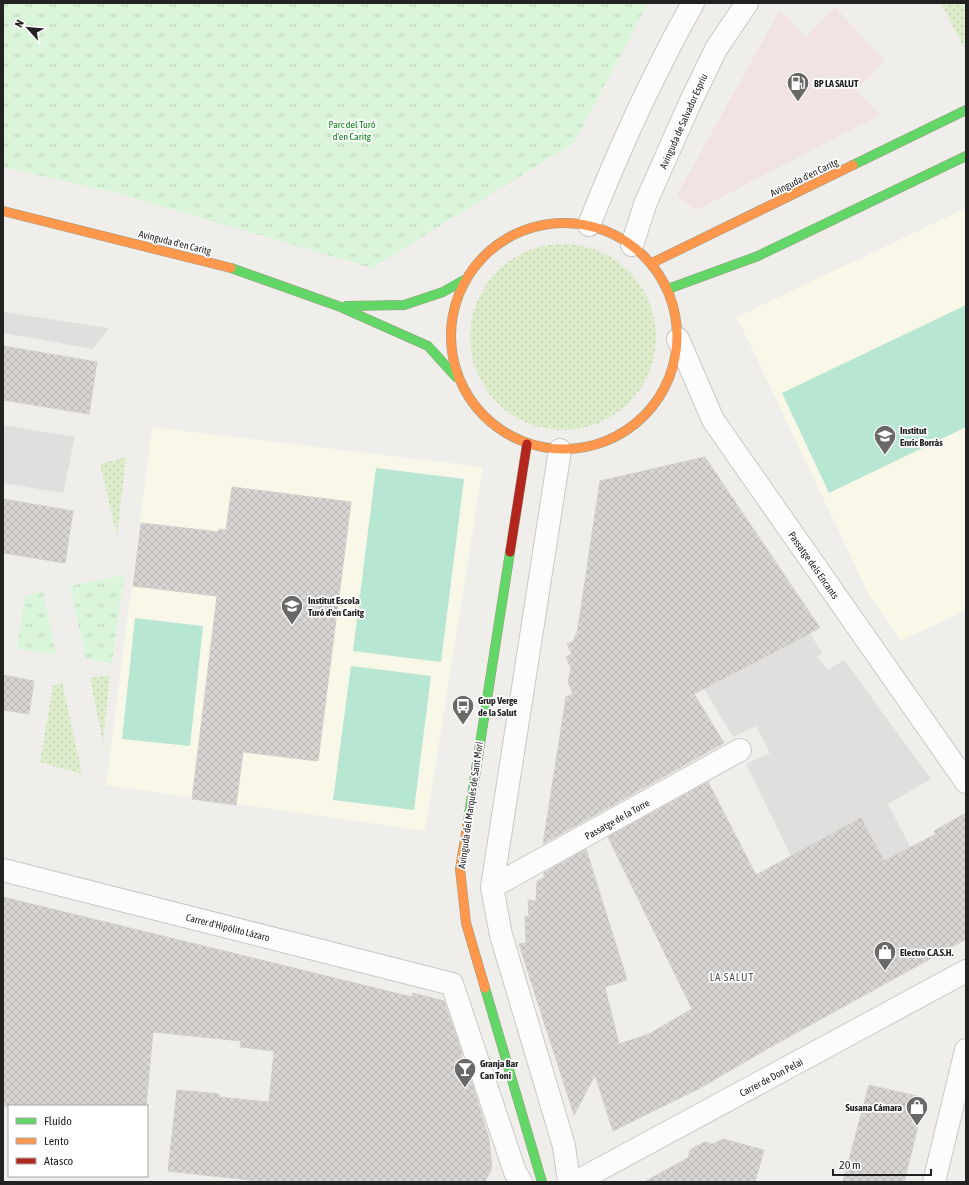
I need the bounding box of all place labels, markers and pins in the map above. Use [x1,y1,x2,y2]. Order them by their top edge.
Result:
fuel station icon: BP LA SALUT [785,70,811,103]
place label: BP LA SALUT [814,78,859,89]
school or university icon: Institut Enric Borràs [872,423,898,456]
place label: Institut Enric Borràs [900,425,943,448]
school or university icon: Institut Escola Turó d'en Caritg [279,593,305,626]
place label: Institut Escola Turó d'en Caritg [308,595,365,618]
bus stop icon: Grup Verge de la Salut [450,693,476,726]
place label: Grup Verge de la Salut [478,695,518,718]
shop icon: Electro C.A.S.H. [872,939,898,972]
place label: Electro C.A.S.H. [900,947,954,958]
bar icon: Granja Bar Can Toni [452,1056,478,1089]
place label: Granja Bar Can Toni [480,1058,519,1081]
shop icon: Susana Cámara [904,1094,930,1127]
place label: Susana Cámara [846,1102,902,1113]

